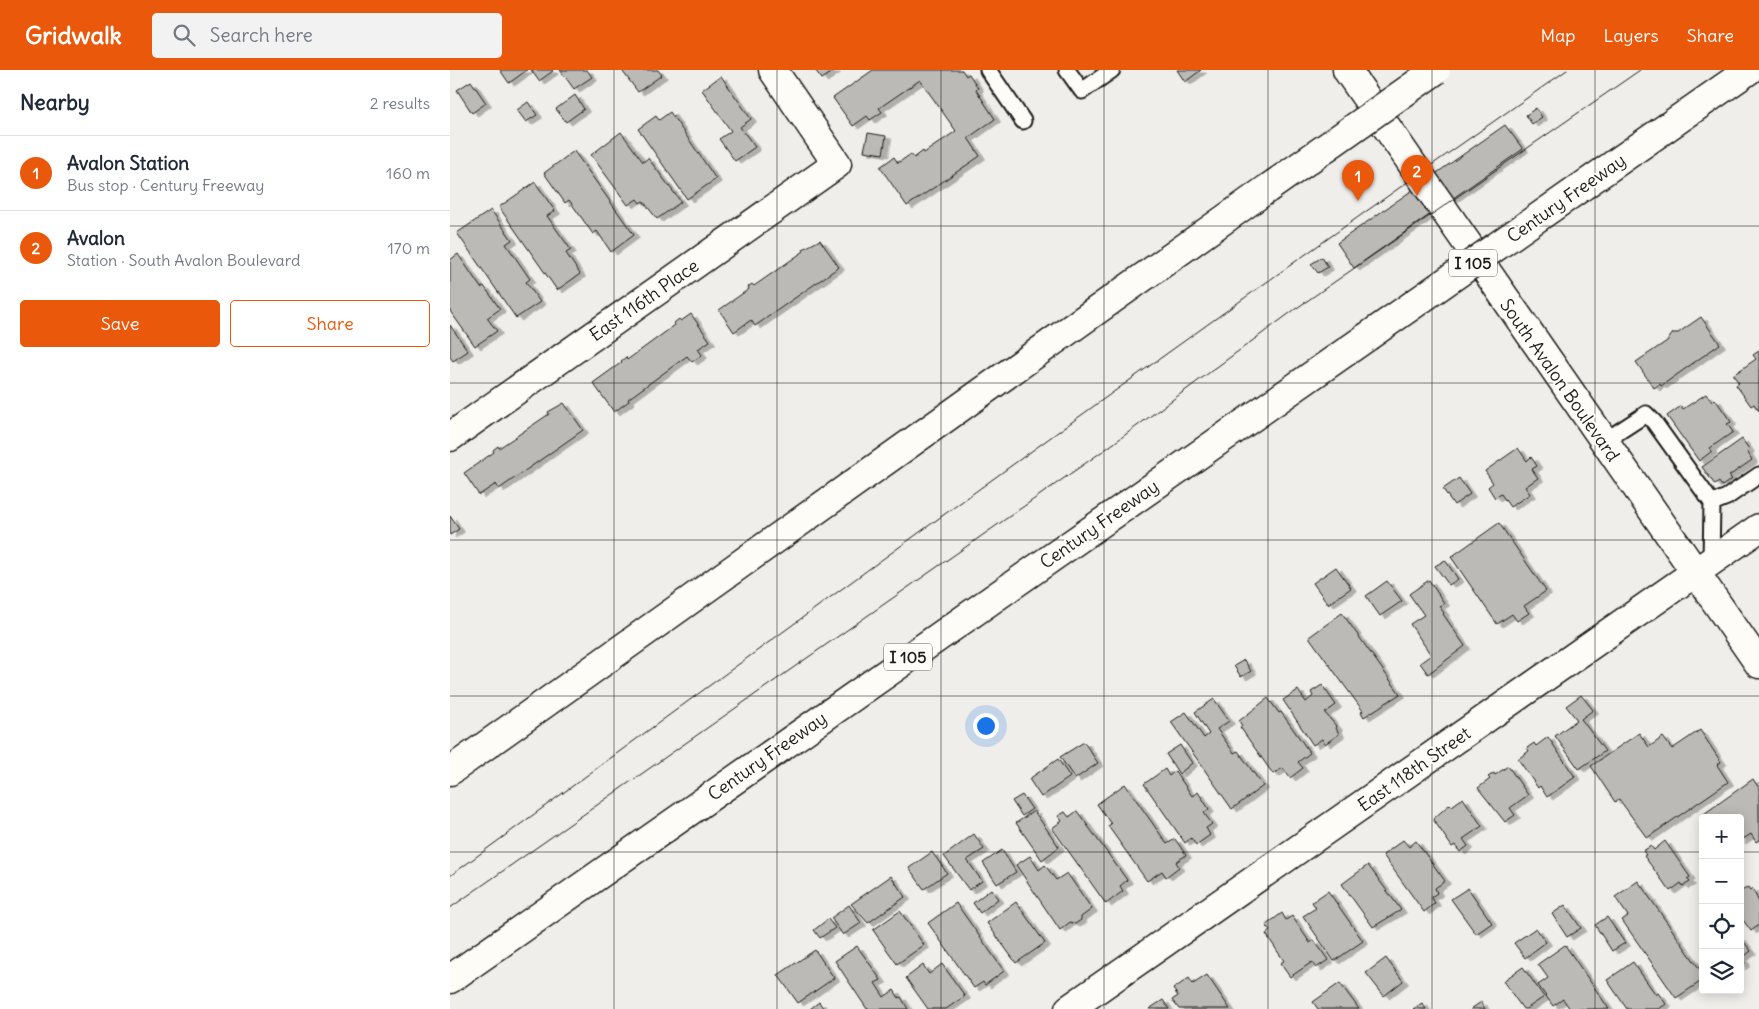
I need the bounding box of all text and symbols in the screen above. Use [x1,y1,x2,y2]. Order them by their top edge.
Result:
search box [152,13,502,58]
text: Gridwalk [25,20,122,50]
icon: search [170,21,198,49]
text: Search here [210,23,313,47]
text: Map [1540,24,1575,47]
text: Layers [1603,24,1659,47]
text: Share [1687,24,1734,47]
text: Nearby [20,89,90,116]
text: 2 results [370,93,430,113]
street label: Century Freeway [1502,148,1630,248]
text: Avalon Station [67,151,189,175]
pin: 2 [1401,155,1433,196]
pin: 1 [1342,160,1374,201]
text: 1 [33,163,39,183]
text: 160 m [386,163,430,183]
text: Bus stop · Century Freeway [67,175,264,195]
text: Avalon [67,226,125,250]
text: 2 [32,238,40,258]
text: 170 m [387,238,430,258]
text: Station · South Avalon Boulevard [67,250,300,270]
road number: I 105 [1449,250,1497,277]
street label: East 116th Place [585,254,703,346]
street label: South Avalon Boulevard [1495,294,1625,466]
button: Save [20,300,220,347]
button: Share [230,300,430,347]
street label: Century Freeway [1035,474,1163,574]
road number: I 105 [884,644,932,670]
street label: Century Freeway [703,706,831,806]
your location [973,713,999,739]
street label: East 118th Street [1353,722,1475,816]
map controls [1699,814,1744,994]
button: + [1699,814,1744,859]
button: − [1699,859,1744,904]
button: locate [1699,904,1744,949]
button: layers [1699,949,1744,994]

